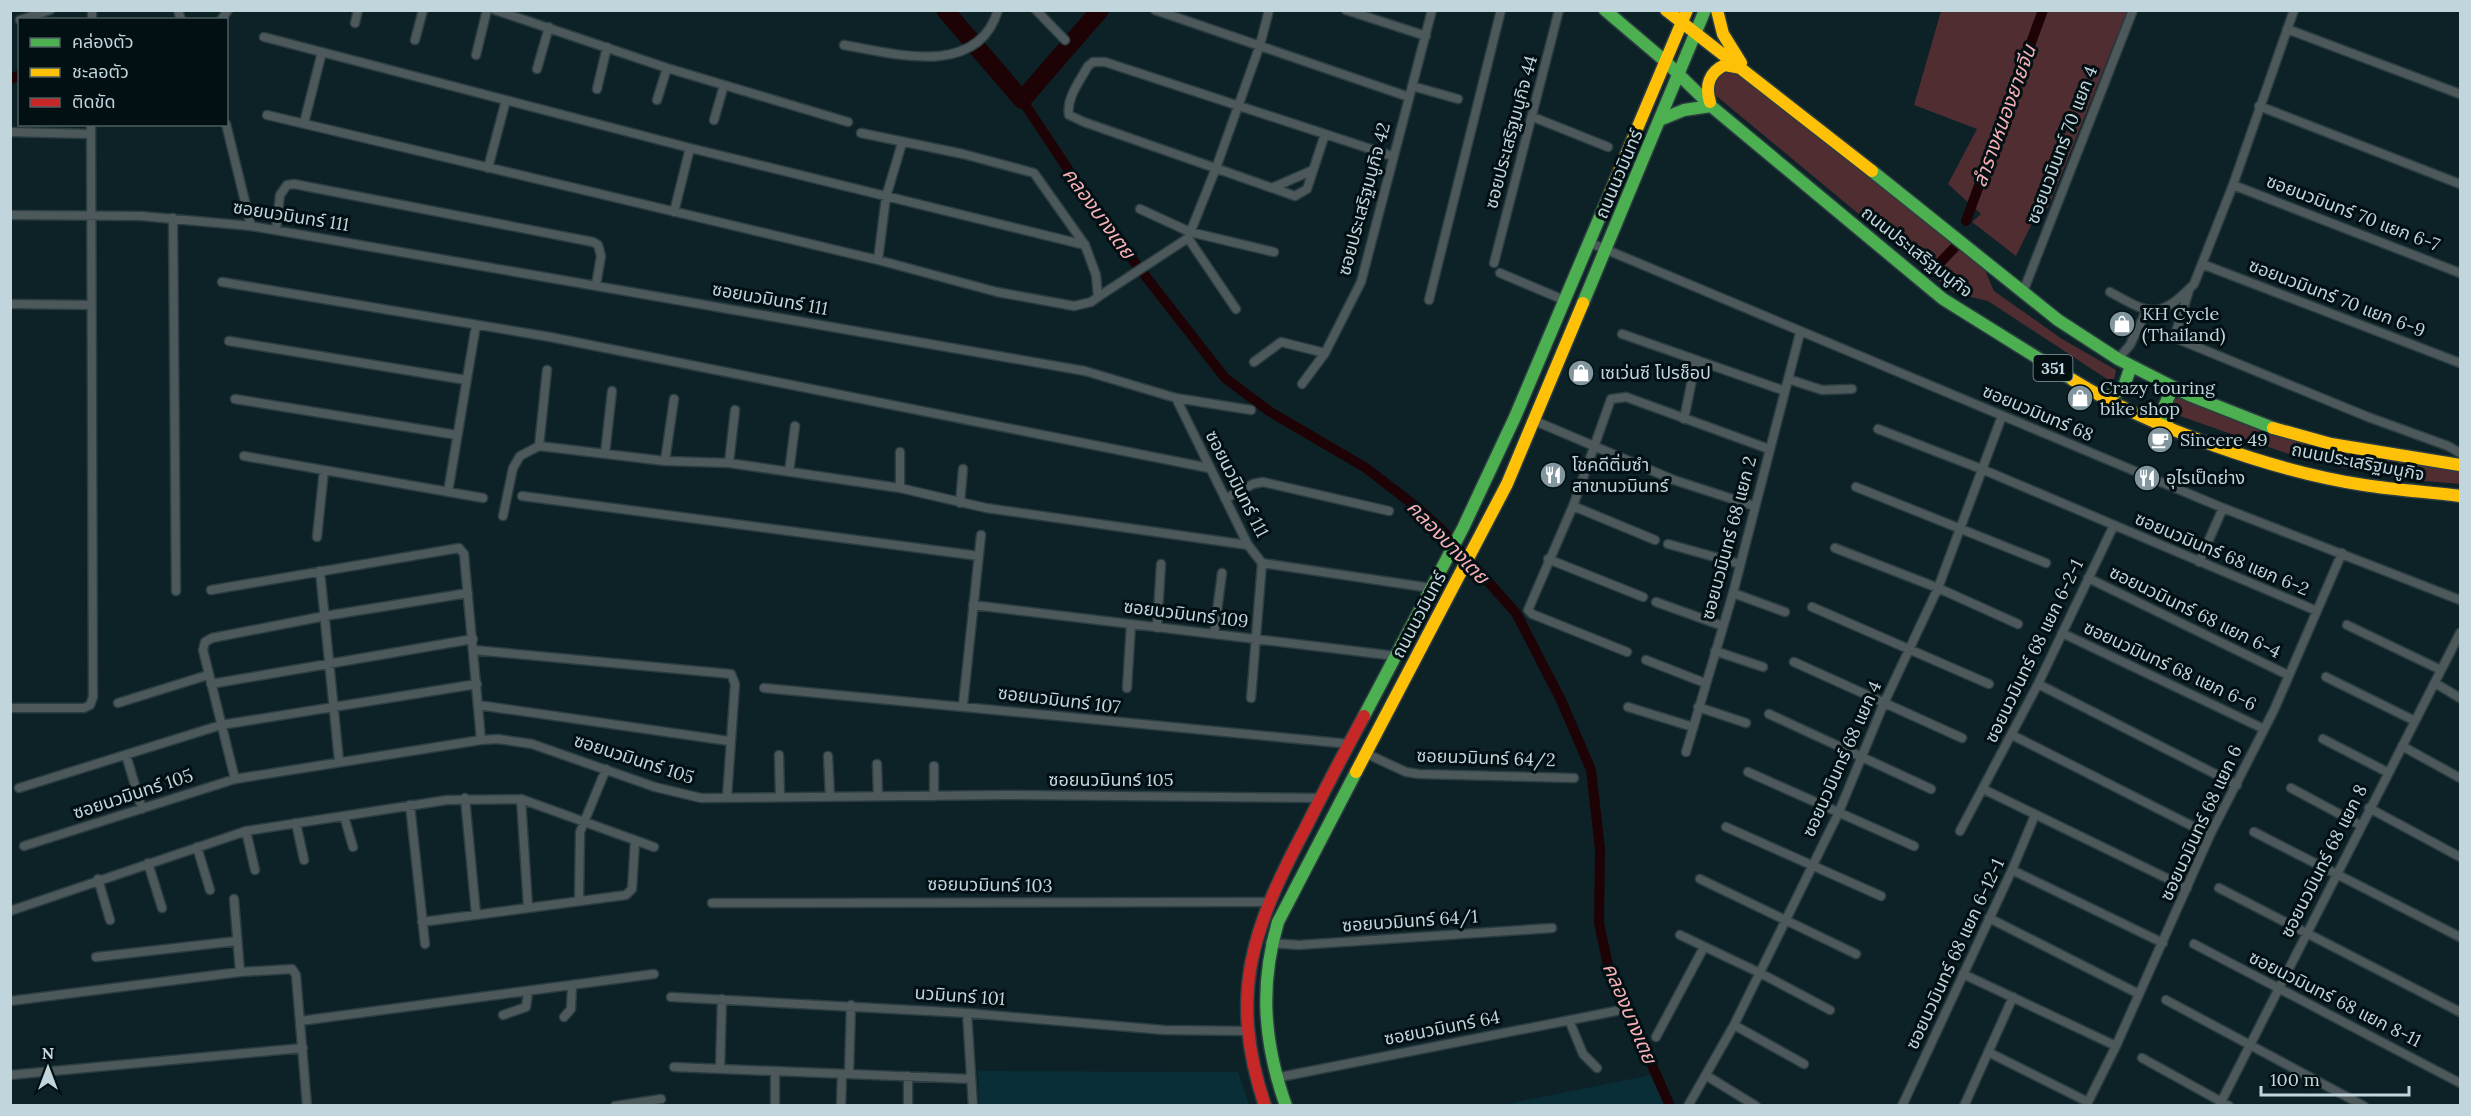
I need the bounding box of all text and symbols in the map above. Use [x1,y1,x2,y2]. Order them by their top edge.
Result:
legend [18,18,228,126]
text: คล่องตัว [72,30,134,53]
water label: ลำรางหนองยายจีน [1966,40,2041,190]
street label: ซอยประเสริฐมนูกิจ 44 [1479,53,1543,211]
text: ชะลอตัว [72,60,129,83]
street label: ซอยนวมินทร์ 70 แยก 4 [2021,62,2102,227]
text: ติดขัด [72,90,115,113]
street label: ซอยประเสริฐมนูกิจ 42 [1332,120,1396,278]
street label: ถนนนวมินทร์ [1589,125,1648,222]
water label: คลองบางเตย [1058,162,1142,265]
street label: ซอยนวมินทร์ 70 แยก 6-7 [2263,169,2443,256]
street label: ซอยนวมินทร์ 111 [231,195,351,236]
street label: ถนนประเสริฐมนูกิจ [1856,201,1978,303]
street label: ซอยนวมินทร์ 70 แยก 6-9 [2246,253,2429,342]
street label: ซอยนวมินทร์ 111 [710,277,830,320]
place label: KH Cycle (Thailand) [2142,302,2226,346]
shop icon: KH Cycle (Thailand) [2107,309,2137,339]
road number: 351 [2034,355,2072,381]
shop icon: เซเว่นซี โปรช็อป [1566,358,1596,388]
place label: เซเว่นซี โปรช็อป [1600,361,1711,384]
place label: Crazy touring bike shop [2100,376,2216,420]
street label: ซอยนวมินทร์ 68 [1979,379,2097,446]
shop icon: Crazy touring bike shop [2065,383,2095,413]
cafe icon: Sincere 49 [2145,425,2175,455]
street label: ซอยนวมินทร์ 111 [1201,426,1274,541]
place label: Sincere 49 [2180,428,2268,451]
street label: ถนนประเสริฐมนูกิจ [2289,437,2427,487]
place label: โชคดีติ่มซำ สาขานวมินทร์ [1572,453,1669,497]
street label: ซอยนวมินทร์ 68 แยก 2 [1696,454,1761,622]
restaurant icon: โชคดีติ่มซำ สาขานวมินทร์ [1538,460,1568,490]
restaurant icon: อุไรเป็ดย่าง [2132,463,2162,493]
place label: อุไรเป็ดย่าง [2166,466,2245,489]
water label: คลองบางเตย [1402,494,1496,590]
street label: ซอยนวมินทร์ 68 แยก 6-2 [2132,506,2313,601]
street label: ซอยนวมินทร์ 68 แยก 6-2-1 [1979,555,2088,746]
street label: ซอยนวมินทร์ 68 แยก 6-4 [2106,560,2285,663]
street label: ถนนนวมินทร์ [1386,567,1451,662]
street label: ซอยนวมินทร์ 109 [1122,594,1250,633]
street label: ซอยนวมินทร์ 68 แยก 6-6 [2080,615,2260,716]
street label: ซอยนวมินทร์ 68 แยก 4 [1797,677,1886,840]
street label: ซอยนวมินทร์ 107 [997,681,1122,718]
street label: ซอยนวมินทร์ 105 [571,728,697,789]
street label: ซอยนวมินทร์ 68 แยก 6 [2154,741,2247,904]
street label: ซอยนวมินทร์ 64/2 [1416,744,1556,771]
street label: ซอยนวมินทร์ 105 [70,763,196,824]
street label: ซอยนวมินทร์ 105 [1048,768,1174,791]
street label: ซอยนวมินทร์ 68 แยก 8 [2275,780,2372,941]
street label: ซอยนวมินทร์ 68 แยก 6-12-1 [1900,855,2009,1053]
street label: ซอยนวมินทร์ 103 [927,872,1053,897]
street label: ซอยนวมินทร์ 64/1 [1341,904,1479,937]
street label: ซอยนวมินทร์ 68 แยก 8-11 [2245,945,2425,1052]
water label: คลองบางเตย [1598,959,1664,1069]
street label: นวมินทร์ 101 [914,981,1006,1010]
street label: ซอยนวมินทร์ 64 [1382,1005,1502,1050]
north arrow [18,1038,78,1098]
text: N [42,1043,54,1063]
scale bar [2261,1059,2410,1097]
text: 100 m [2270,1068,2320,1091]

